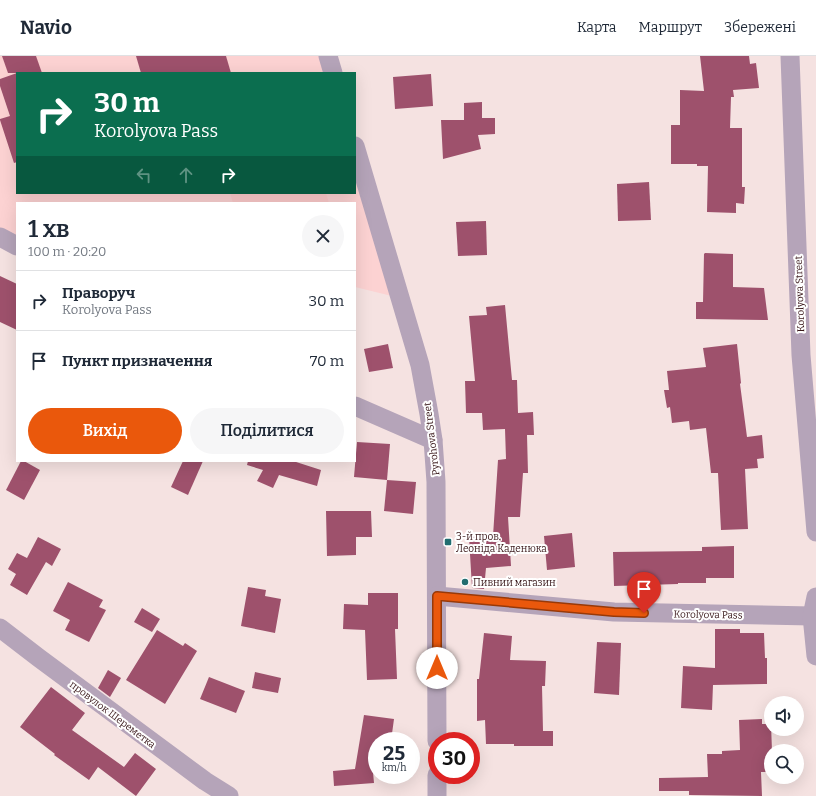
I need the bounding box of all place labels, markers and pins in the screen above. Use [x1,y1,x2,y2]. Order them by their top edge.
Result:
place label: 3-й пров. Леоніда Каденюка [456,531,547,555]
marker: 3-й пров. Леоніда Каденюка [443,537,453,547]
pin [627,572,661,613]
marker: Пивний магазин [460,577,470,587]
place label: Пивний магазин [473,577,556,589]

